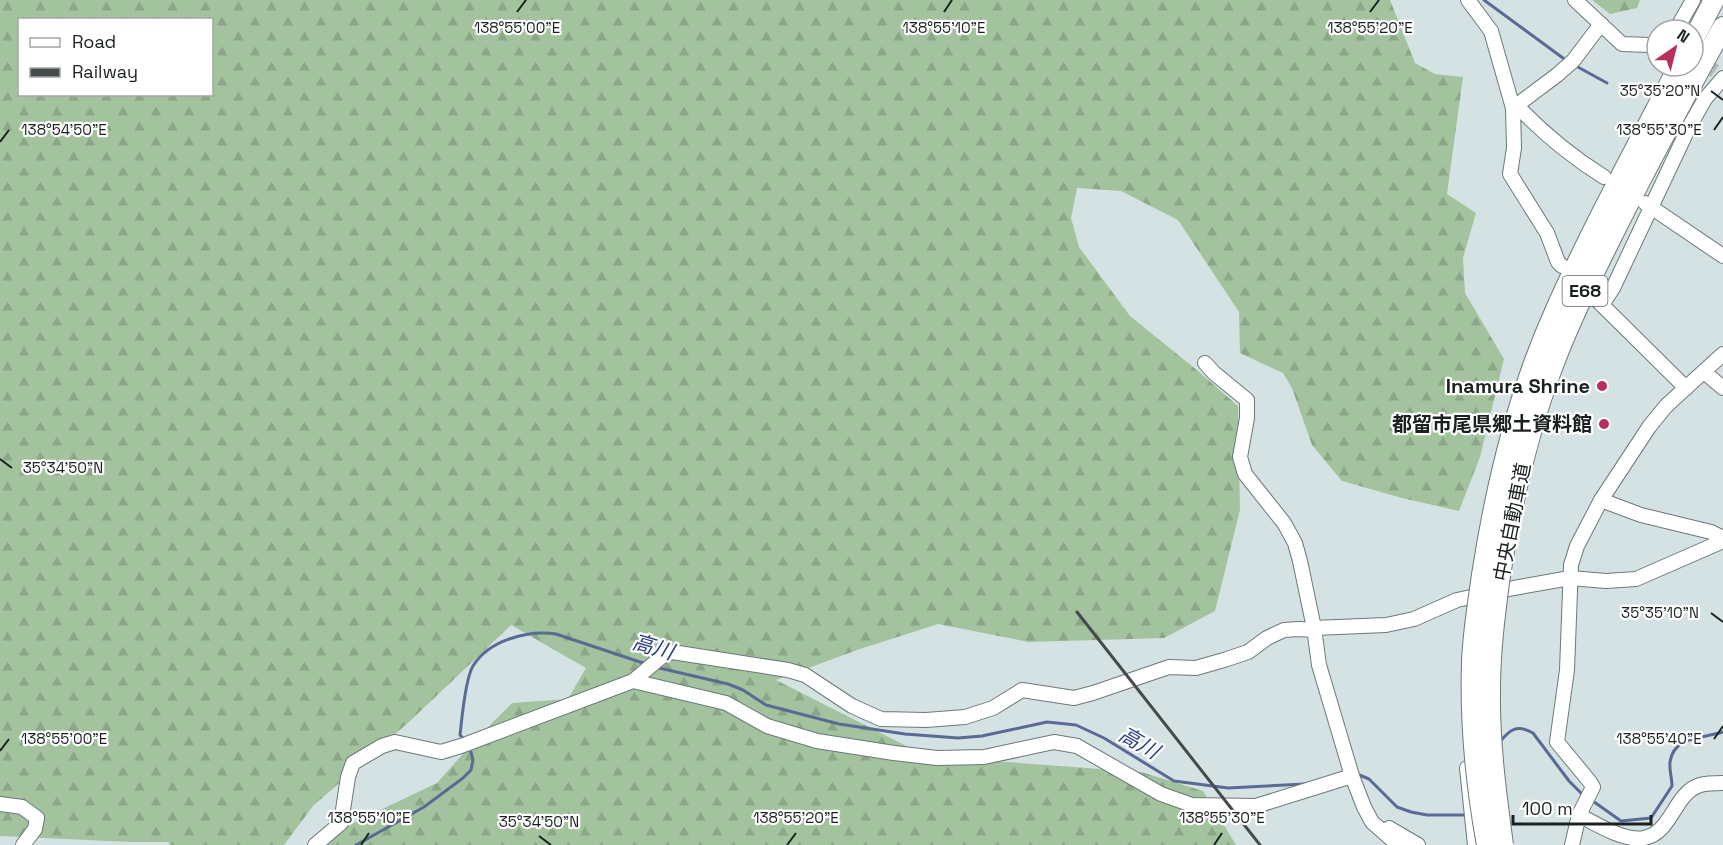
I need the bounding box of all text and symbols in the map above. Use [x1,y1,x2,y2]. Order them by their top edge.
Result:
legend [18,18,213,96]
text: 138°55'00"E [474,18,560,37]
text: 138°55'10"E [903,18,985,37]
text: 138°55'20"E [1327,18,1413,37]
north arrow [1645,18,1705,78]
text: N [1673,24,1694,48]
text: Road [72,30,116,53]
text: Railway [72,60,138,83]
text: 35°35'20"N [1620,81,1700,100]
text: 138°54'50"E [21,120,107,139]
text: 138°55'30"E [1616,120,1702,139]
road number: E68 [1562,276,1608,306]
place label: Inamura Shrine [1446,373,1590,399]
marker: Inamura Shrine [1595,379,1609,393]
place label: 都留市尾県郷土資料館 [1392,411,1592,437]
marker: 都留市尾県郷土資料館 [1597,417,1611,431]
text: 35°34'50"N [23,458,103,477]
street label: 中央自動車道 [1488,461,1536,583]
text: 35°35'10"N [1621,603,1699,622]
water label: 高川 [629,628,679,666]
water label: 高川 [1114,720,1166,766]
text: 138°55'00"E [21,729,107,748]
text: 138°55'40"E [1616,729,1702,748]
scale bar [1513,788,1651,826]
text: 100 m [1522,797,1573,820]
text: 138°55'10"E [328,808,410,827]
text: 138°55'20"E [753,808,839,827]
text: 138°55'30"E [1179,808,1265,827]
text: 35°34'50"N [499,812,579,831]

